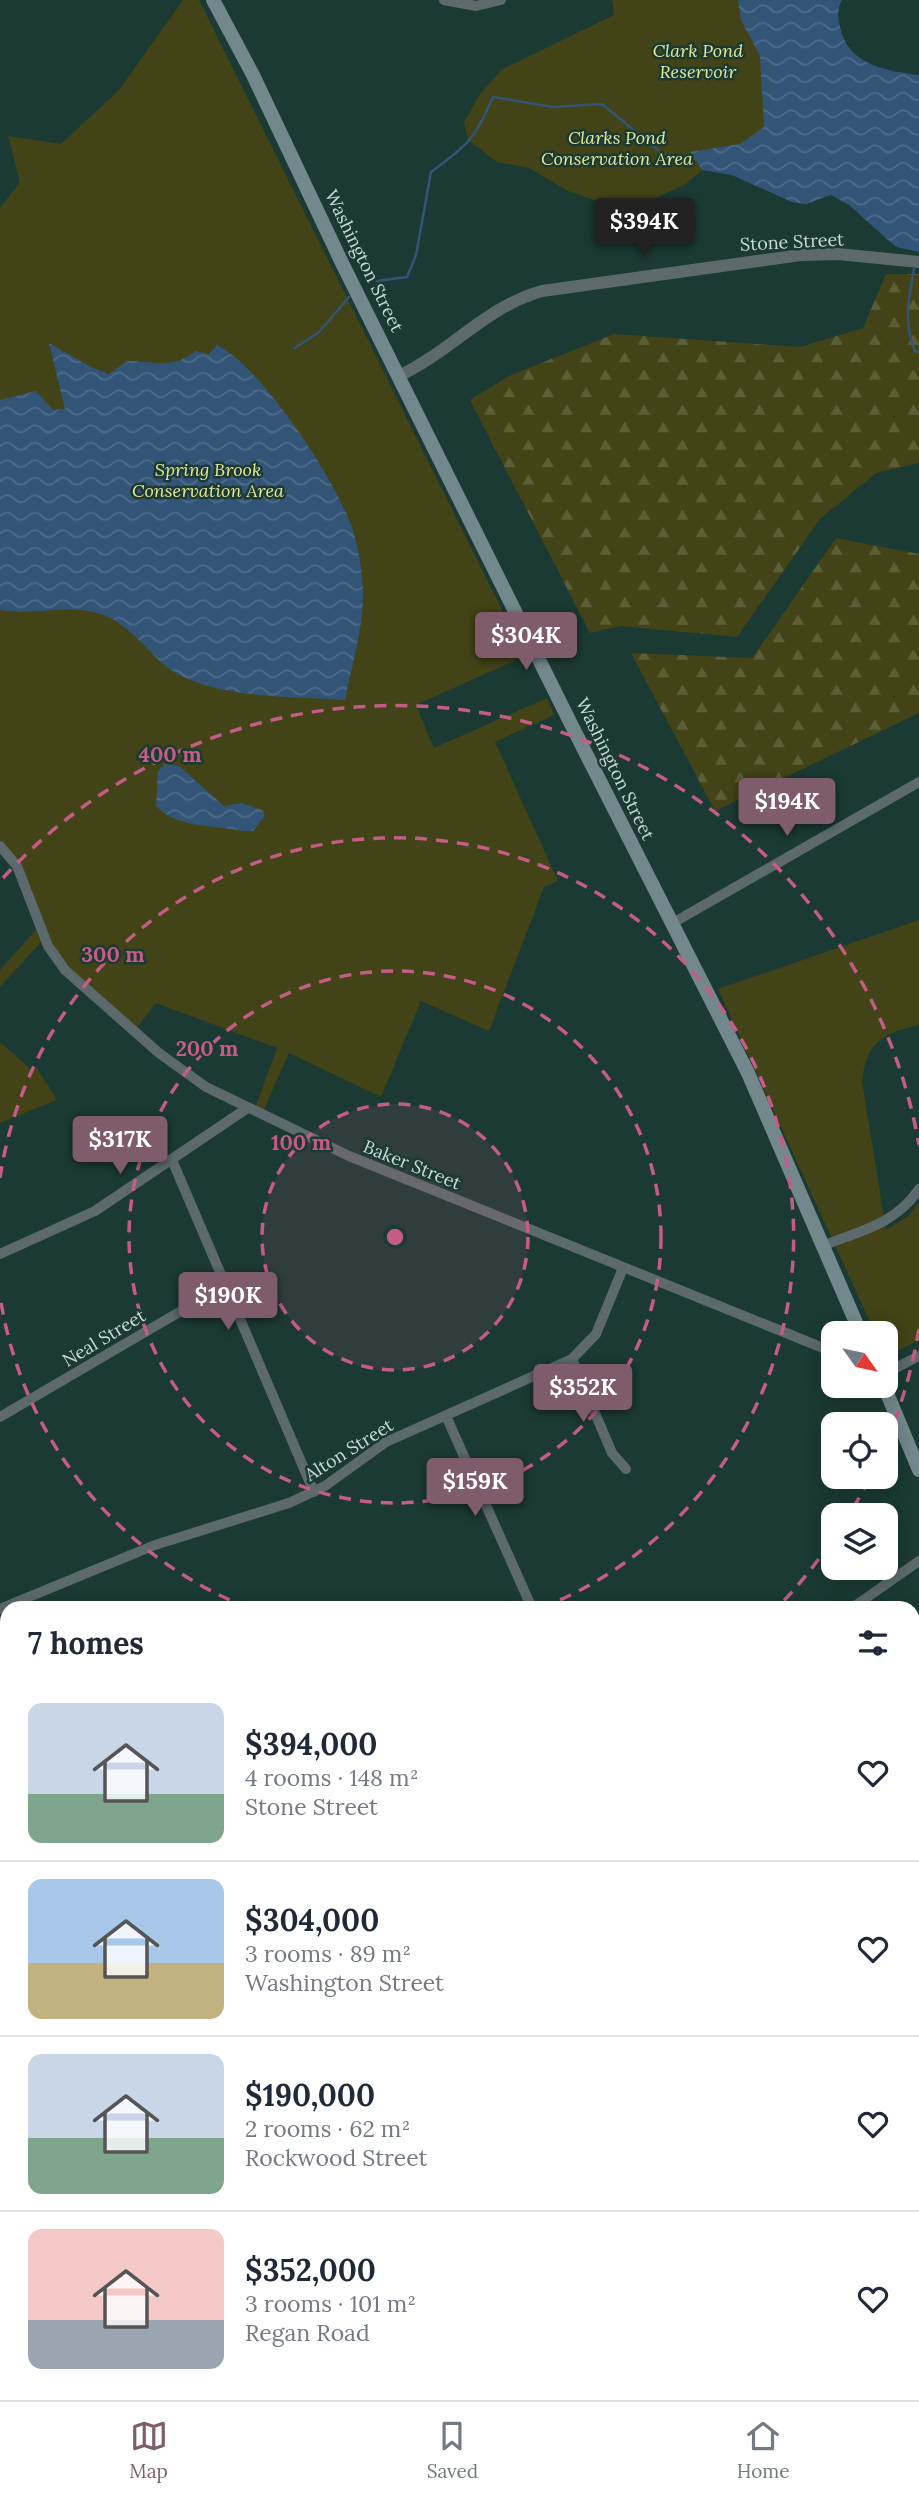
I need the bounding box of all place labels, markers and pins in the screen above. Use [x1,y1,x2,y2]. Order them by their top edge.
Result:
pin: $394K [595,198,693,258]
pin: $304K [477,612,575,672]
pin: $194K [738,778,836,838]
pin: $317K [71,1116,169,1176]
centre of rings [383,1225,407,1249]
pin: $190K [179,1272,277,1332]
pin: $352K [534,1364,632,1424]
pin: $159K [426,1458,524,1518]

